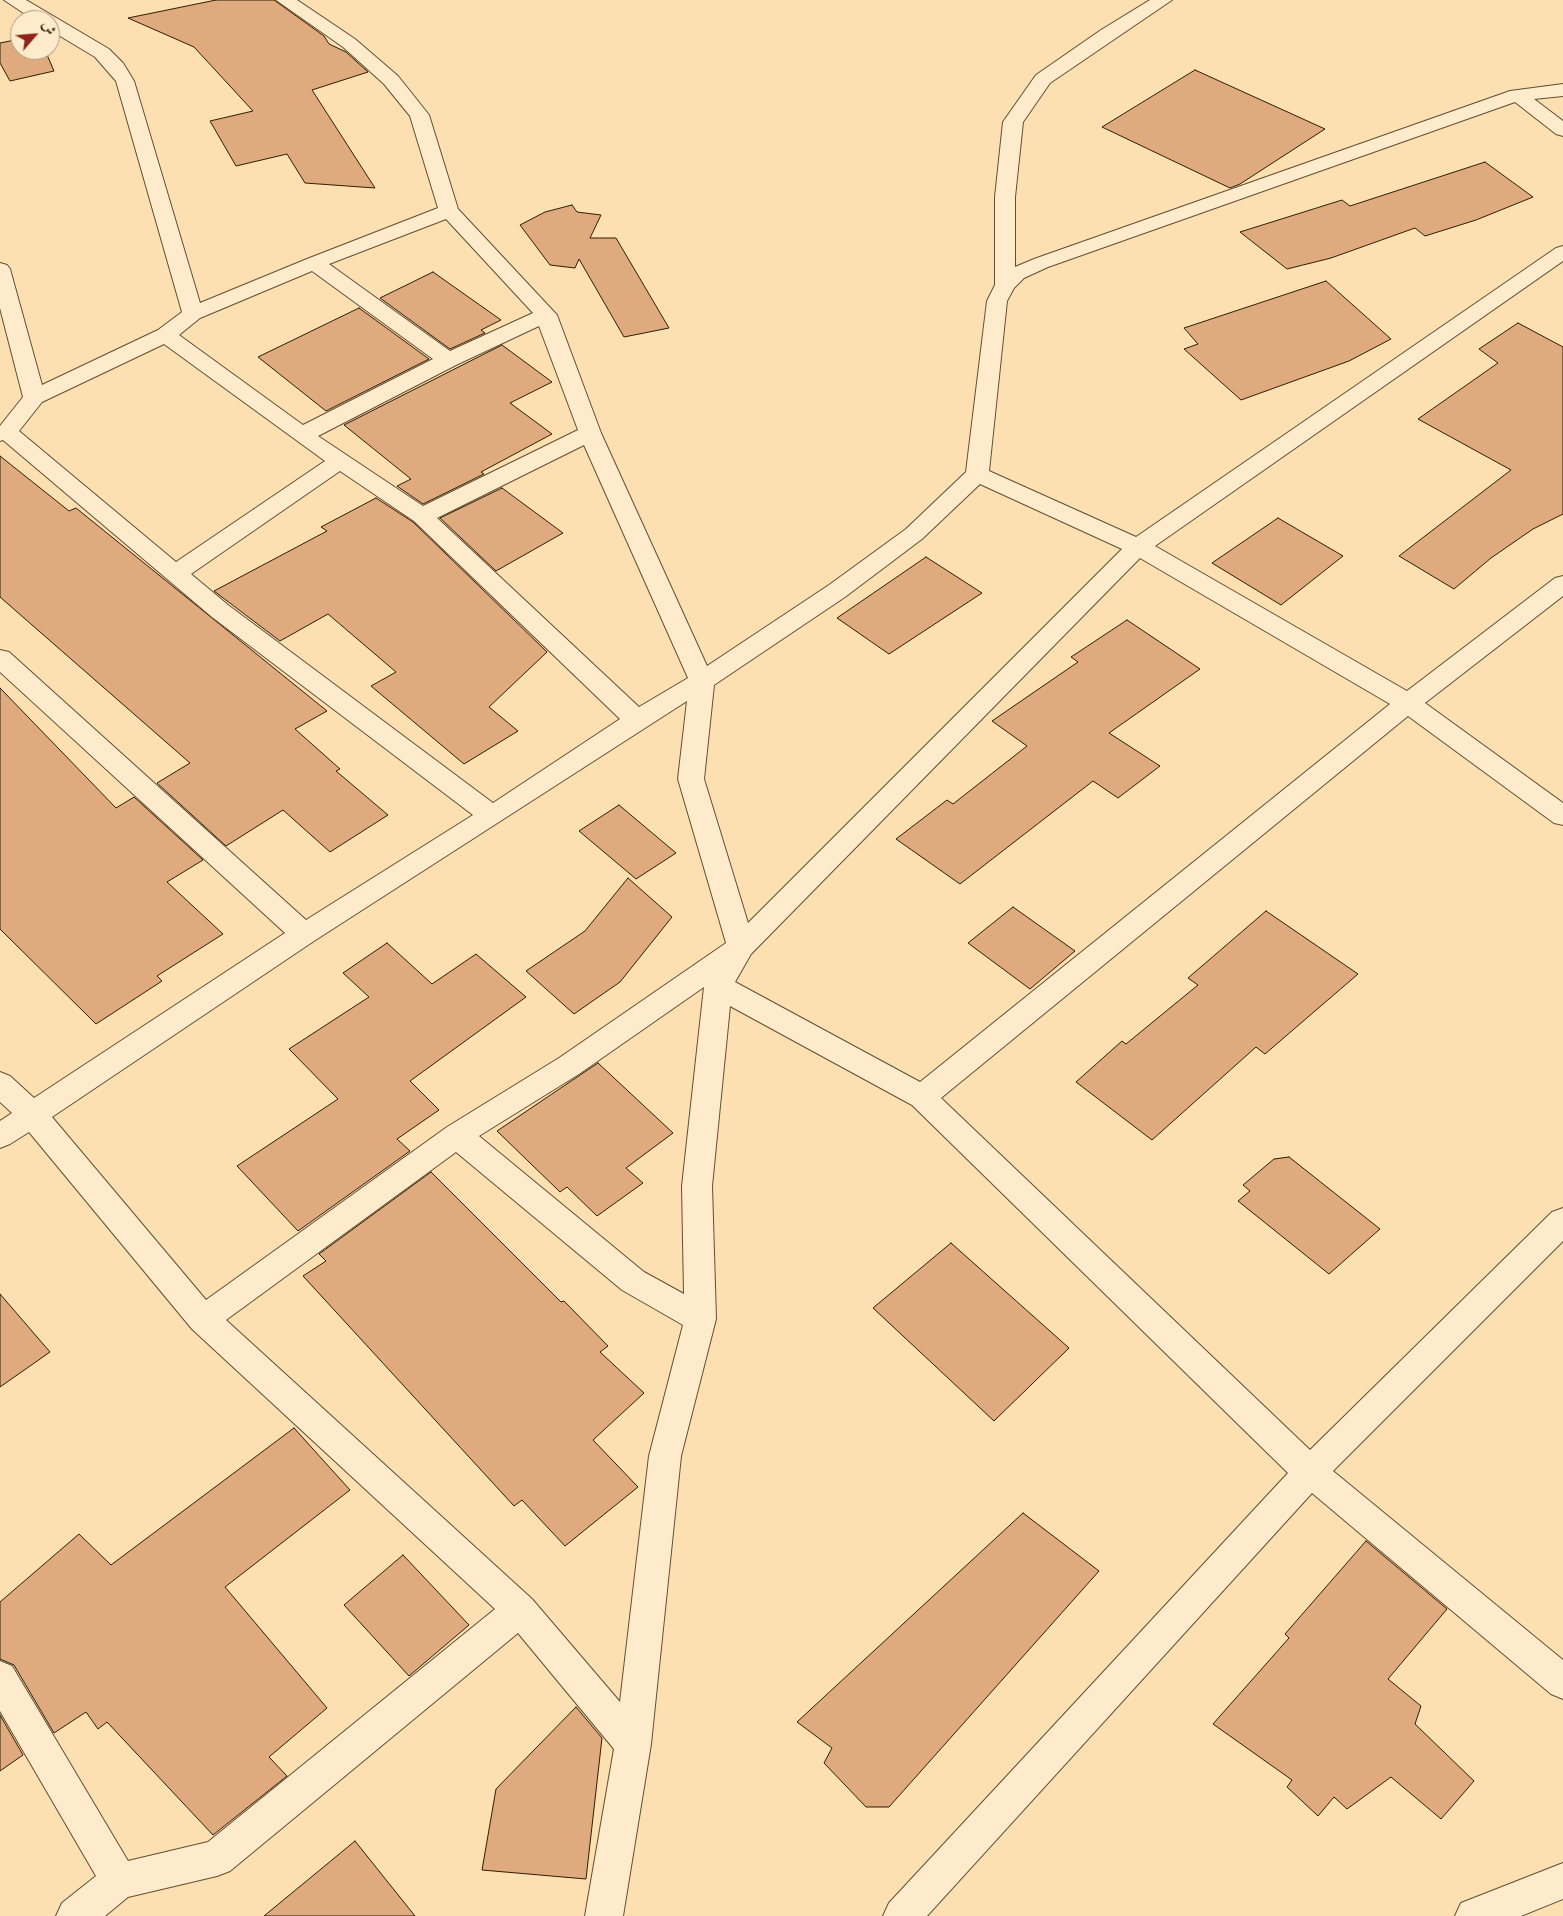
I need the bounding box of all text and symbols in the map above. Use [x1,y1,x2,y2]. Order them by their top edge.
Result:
north arrow [10,10,60,60]
text: ش [36,18,60,39]

